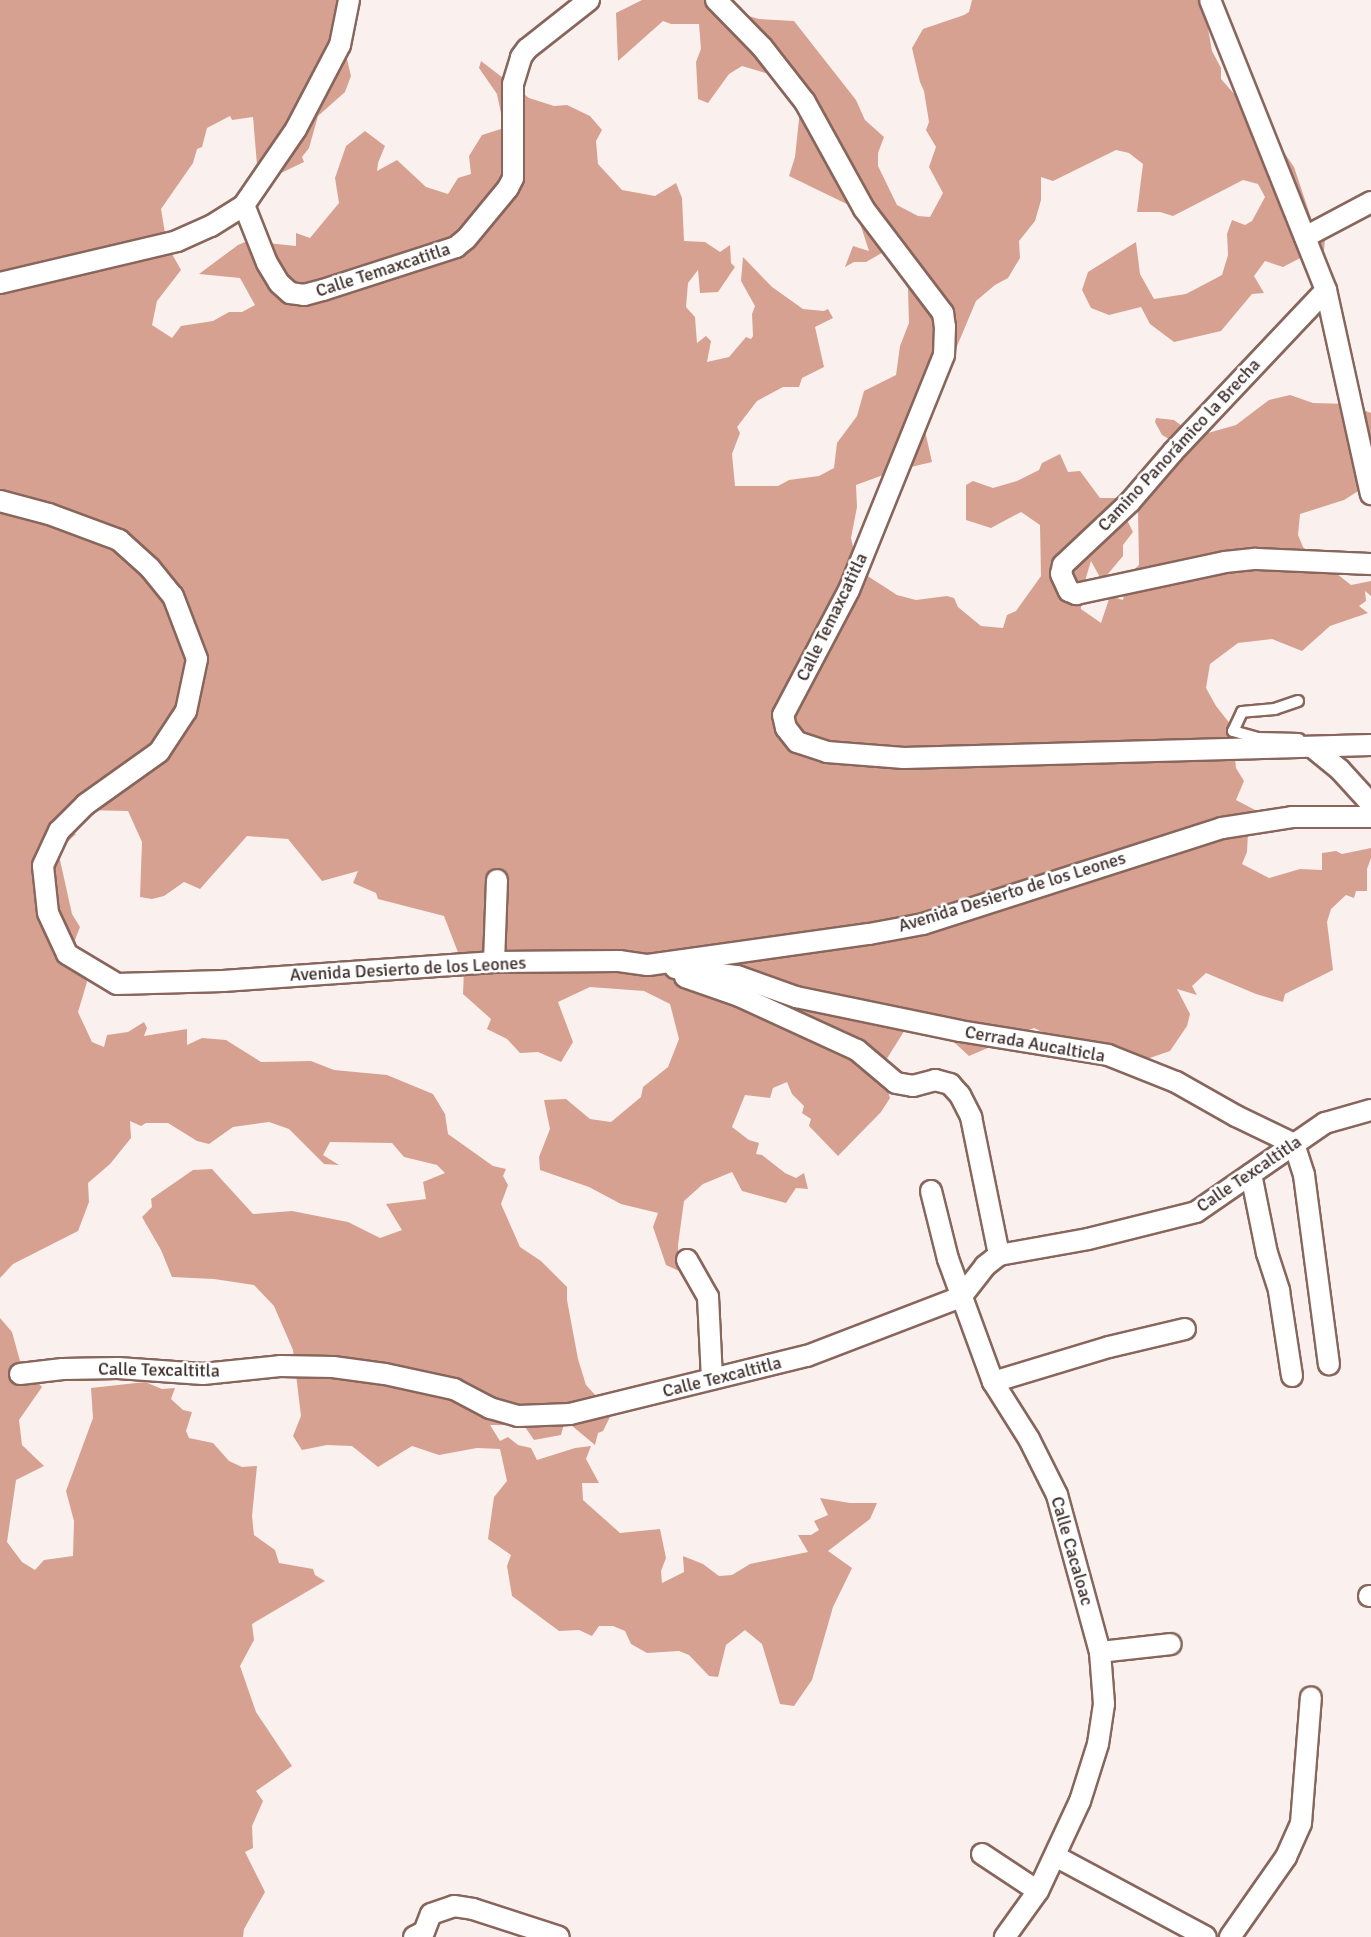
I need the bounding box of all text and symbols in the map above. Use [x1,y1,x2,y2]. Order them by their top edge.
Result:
street label: Calle Temaxcatitla [313,238,453,302]
street label: Camino Panorámico la Brecha [1093,354,1265,536]
street label: Calle Temaxcatitla [792,549,872,685]
street label: Avenida Desierto de los Leones [896,847,1128,937]
street label: Avenida Desierto de los Leones [289,952,527,986]
street label: Cerrada Aucalticla [963,1021,1107,1067]
street label: Calle Texcaltitla [1192,1131,1306,1217]
street label: Calle Texcaltitla [660,1352,784,1402]
street label: Calle Texcaltitla [98,1358,220,1382]
street label: Calle Cacaloac [1046,1494,1098,1608]

